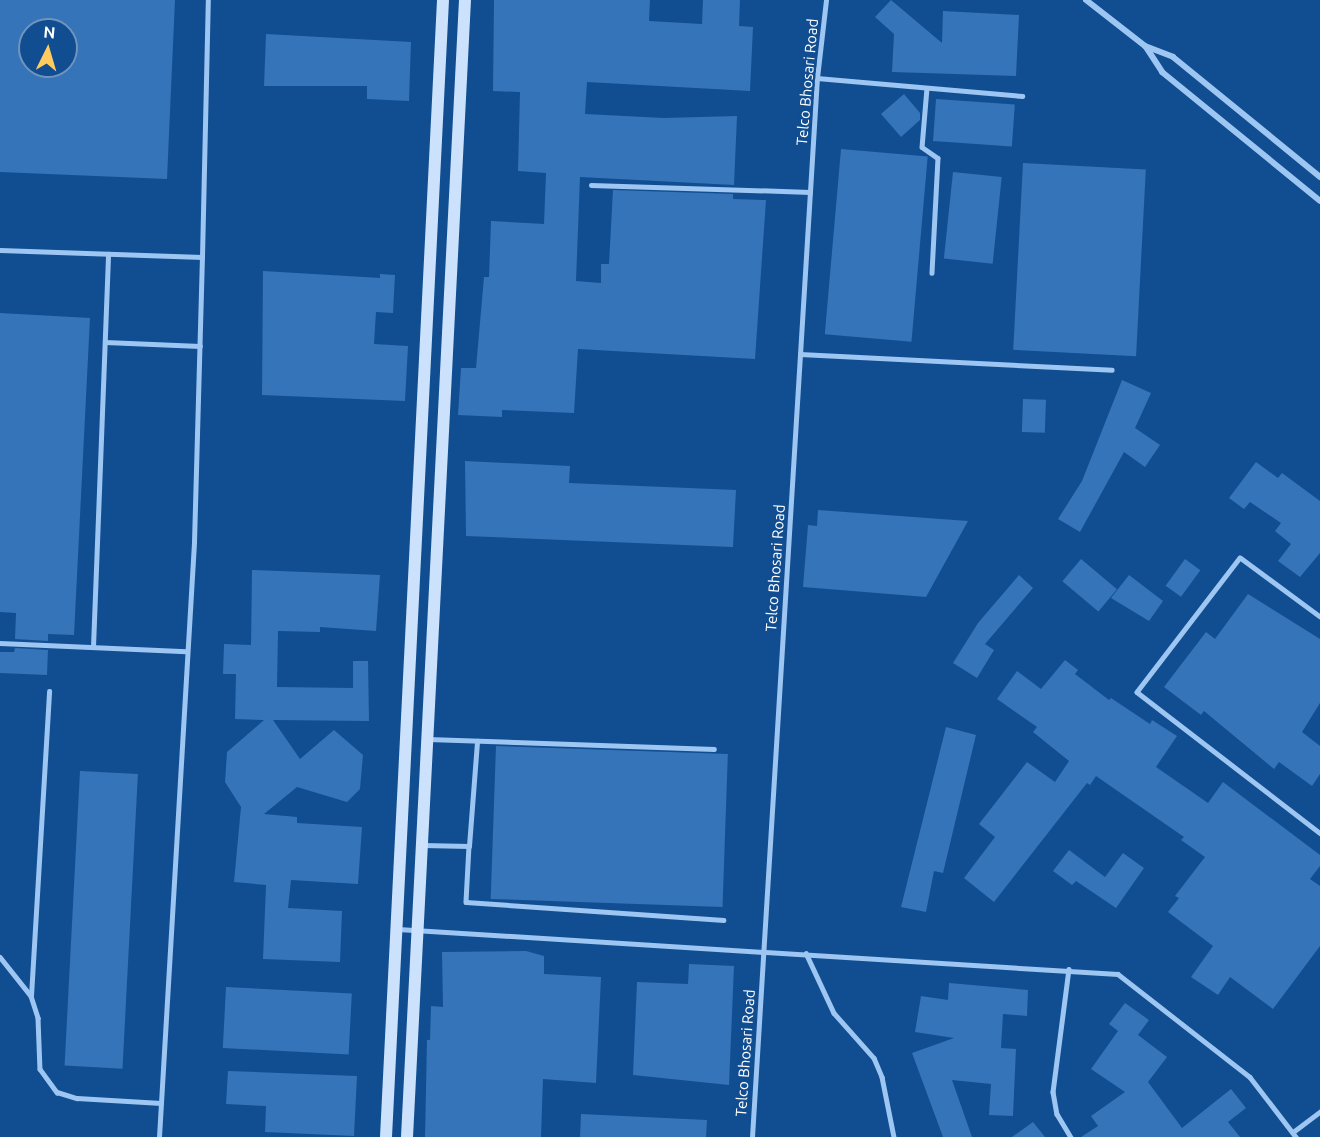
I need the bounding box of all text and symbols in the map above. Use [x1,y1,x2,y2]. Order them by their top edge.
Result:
north arrow [18,18,78,78]
street label: Telco Bhosari Road [792,18,822,146]
text: N [43,23,56,42]
street label: Telco Bhosari Road [762,504,788,632]
street label: Telco Bhosari Road [732,989,758,1117]

